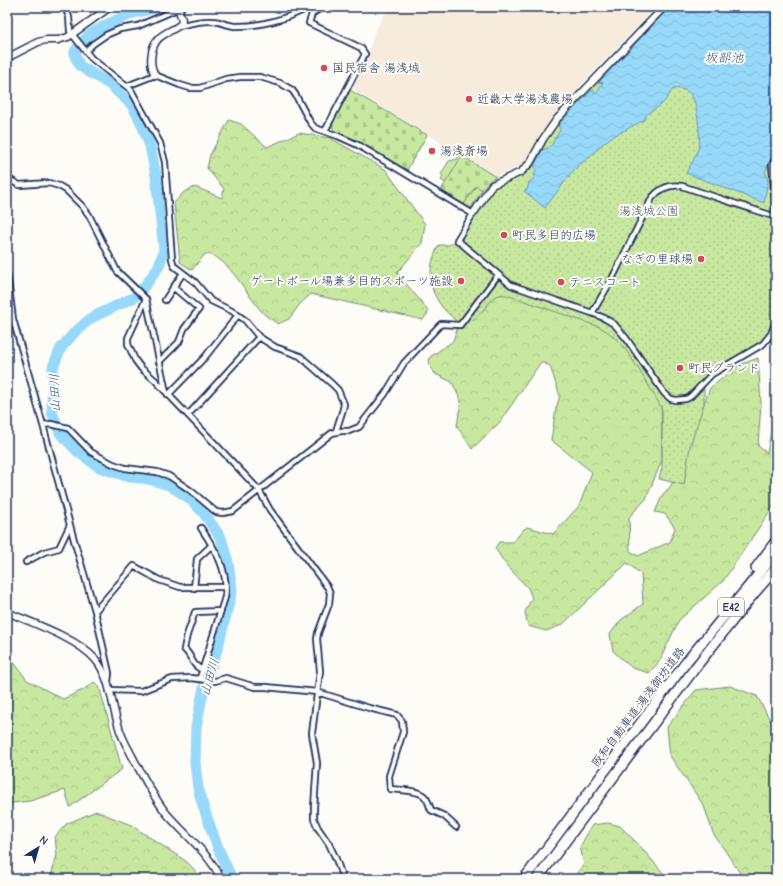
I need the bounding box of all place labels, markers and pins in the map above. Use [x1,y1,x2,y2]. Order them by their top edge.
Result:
place label: 国民宿舎 湯浅城 [332,61,420,75]
marker: 国民宿舎 湯浅城 [319,63,329,73]
place label: 近畿大学湯浅農場 [477,92,573,106]
marker: 近畿大学湯浅農場 [464,94,474,104]
place label: 湯浅斎場 [440,144,488,158]
marker: 湯浅斎場 [427,146,437,156]
place label: 町民多目的広場 [512,228,596,242]
marker: 町民多目的広場 [499,230,509,240]
place label: なぎの里球場 [621,252,693,266]
marker: なぎの里球場 [696,254,706,264]
place label: ゲートボール場兼多目的スポーツ施設 [250,274,453,288]
place label: テニスコート [569,275,641,289]
marker: ゲートボール場兼多目的スポーツ施設 [456,276,466,286]
marker: テニスコート [556,277,566,287]
place label: 町民グランド [688,361,760,375]
marker: 町民グランド [675,363,685,373]

